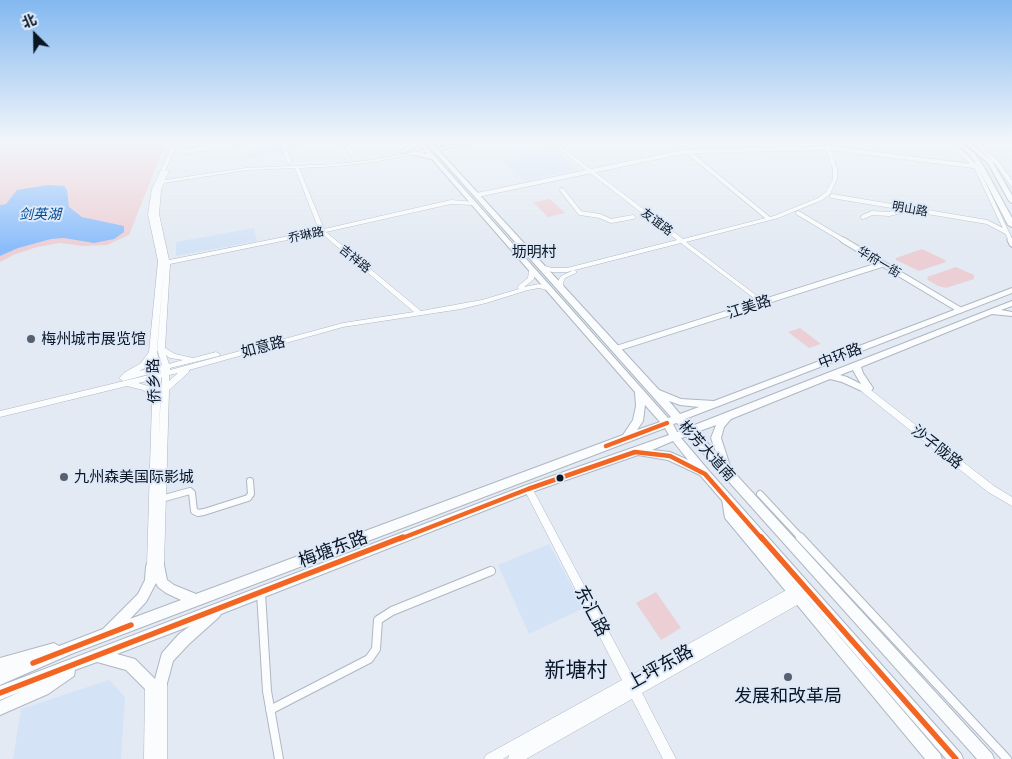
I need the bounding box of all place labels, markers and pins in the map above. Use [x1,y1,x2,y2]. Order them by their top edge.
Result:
place label: 梅州城市展览馆 [41,330,146,348]
marker: 梅州城市展览馆 [25,333,37,345]
place label: 九州森美国际影城 [74,468,194,486]
marker: 九州森美国际影城 [58,471,70,483]
unlabelled marker [555,473,565,483]
marker: 发展和改革局 [782,671,794,683]
place label: 发展和改革局 [734,685,842,707]

